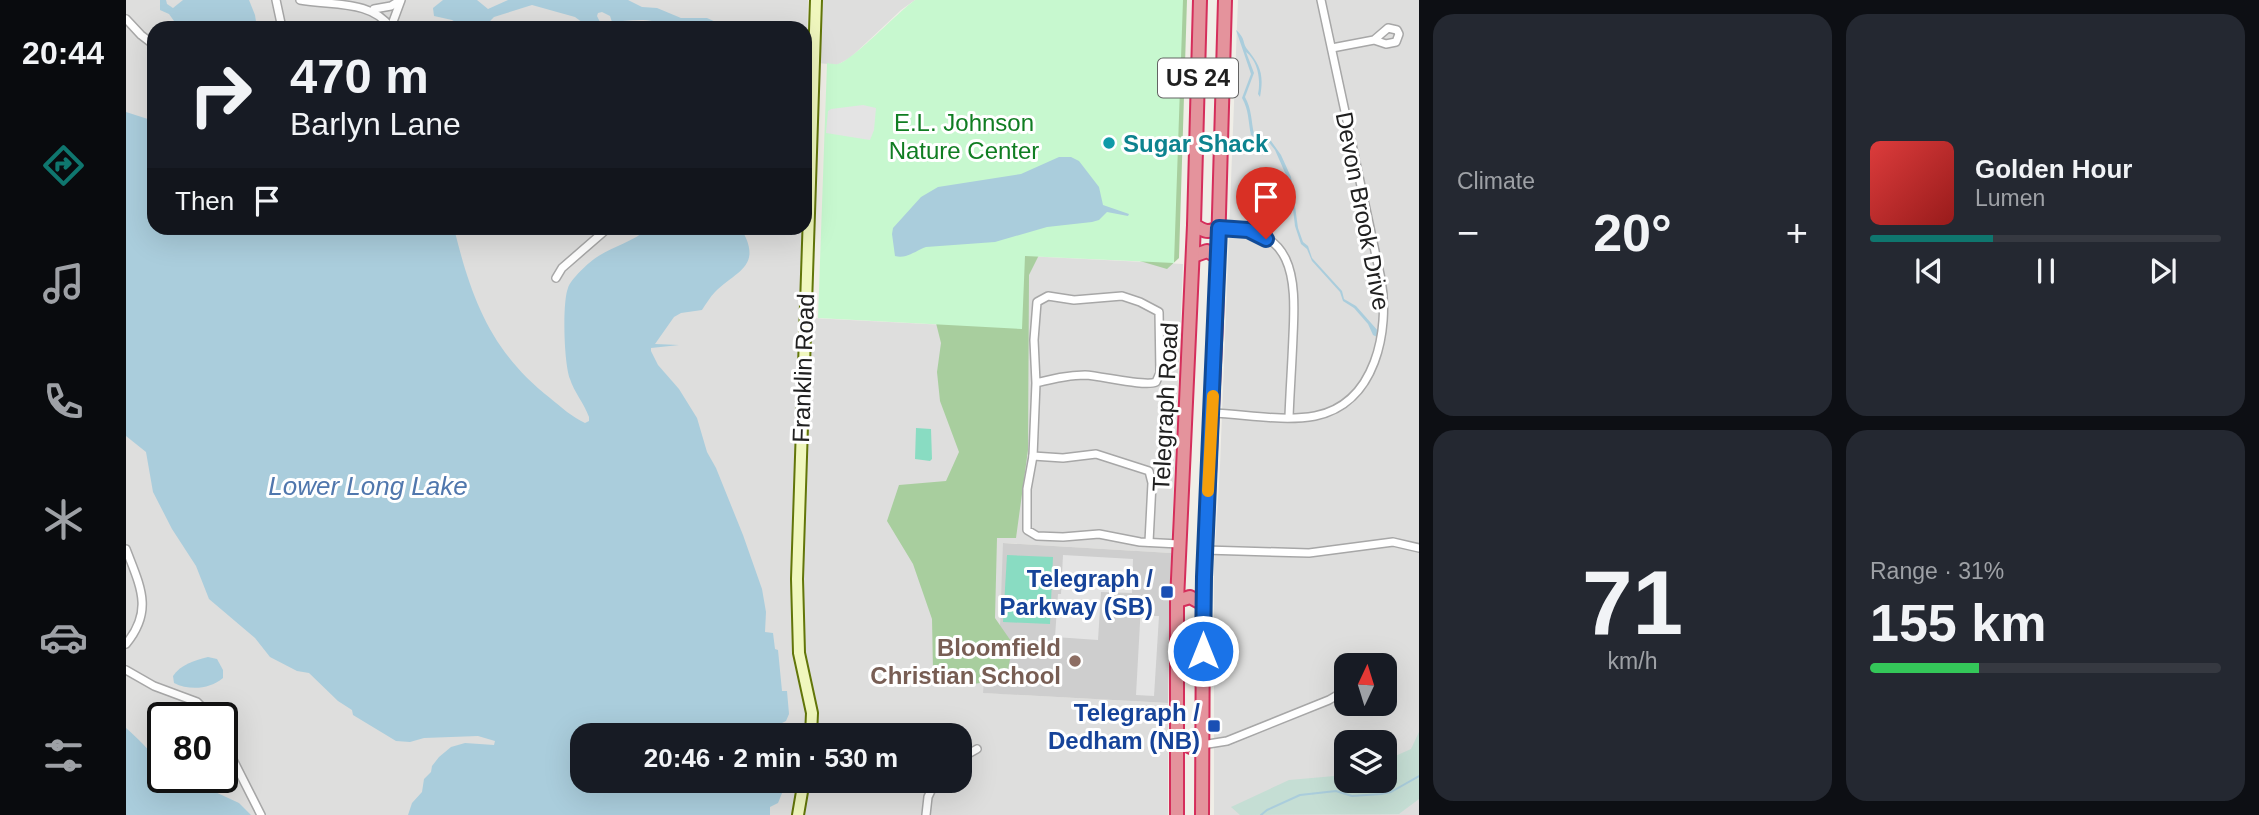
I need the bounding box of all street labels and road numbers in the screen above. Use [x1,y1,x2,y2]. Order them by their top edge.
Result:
road number: US 24 [1158,58,1238,97]
street label: Devon Brook Drive [1331,110,1395,312]
street label: Franklin Road [787,293,819,443]
street label: Telegraph Road [1147,322,1183,492]

